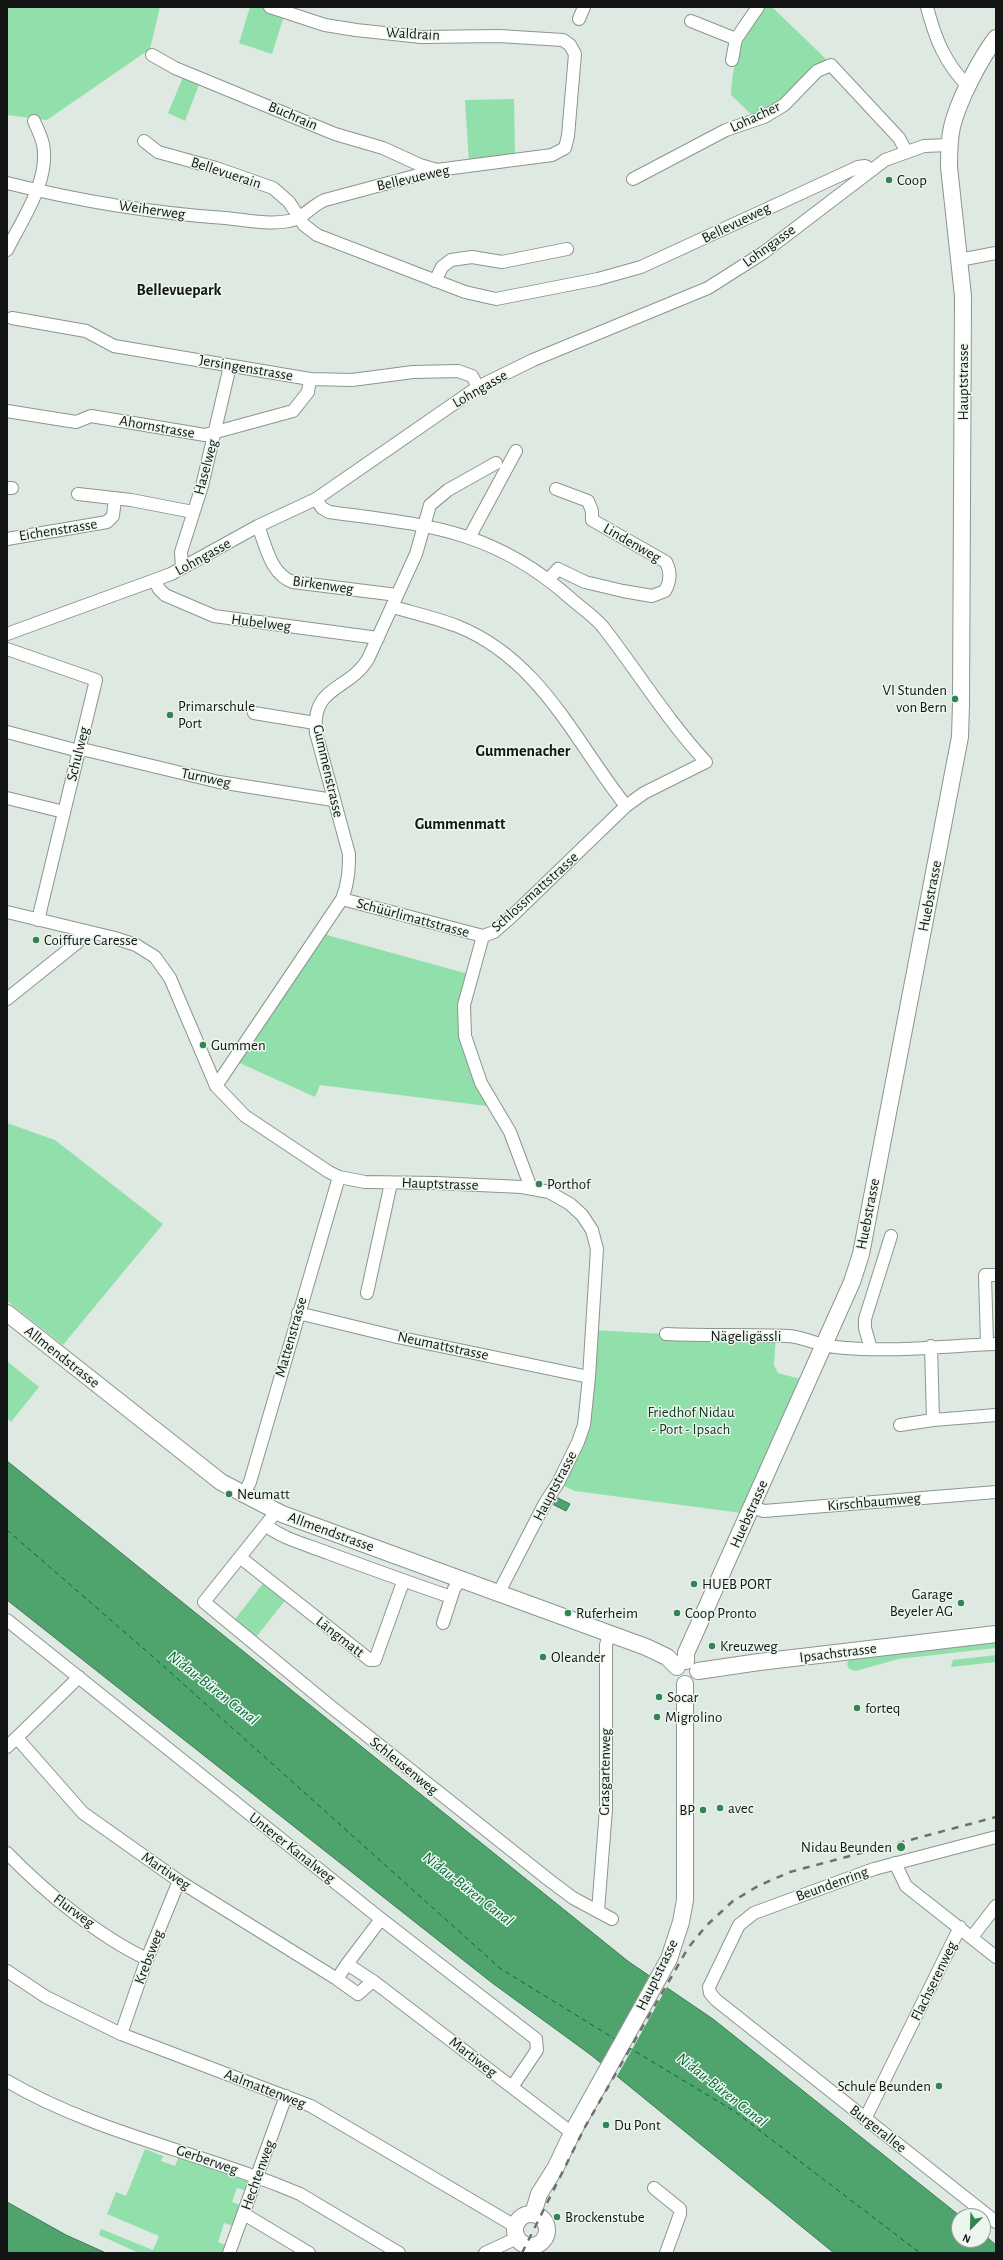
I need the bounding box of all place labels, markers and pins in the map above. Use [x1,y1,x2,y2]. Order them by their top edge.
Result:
place label: Coop [897,171,927,189]
marker: Coop [884,175,894,185]
place label: VI Stunden von Bern [883,681,947,716]
marker: VI Stunden von Bern [950,694,960,704]
place label: Primarschule Port [178,697,255,732]
marker: Primarschule Port [165,710,175,720]
place label: Coiffure Caresse [44,931,138,949]
marker: Coiffure Caresse [31,935,41,945]
place label: Gummen [211,1036,266,1054]
marker: Gummen [198,1040,208,1050]
place label: Porthof [547,1175,590,1193]
marker: Porthof [534,1179,544,1189]
place label: Neumatt [237,1485,290,1503]
marker: Neumatt [224,1489,234,1499]
place label: HUEB PORT [702,1575,772,1593]
marker: HUEB PORT [689,1579,699,1589]
place label: Garage Beyeler AG [890,1585,953,1620]
marker: Garage Beyeler AG [956,1598,966,1608]
place label: Ruferheim [576,1604,638,1622]
place label: Coop Pronto [685,1604,757,1622]
marker: Ruferheim [563,1608,573,1618]
marker: Coop Pronto [672,1608,682,1618]
place label: Kreuzweg [720,1637,778,1655]
marker: Kreuzweg [707,1641,717,1651]
place label: Oleander [551,1648,605,1666]
marker: Oleander [538,1652,548,1662]
place label: Socar [667,1688,698,1706]
marker: Socar [654,1692,664,1702]
place label: forteq [865,1699,900,1717]
marker: forteq [852,1703,862,1713]
place label: Migrolino [665,1708,722,1726]
marker: Migrolino [652,1712,662,1722]
place label: avec [728,1799,754,1817]
place label: BP [679,1801,695,1819]
marker: avec [715,1803,725,1813]
marker: BP [698,1805,708,1815]
place label: Nidau Beunden [801,1838,892,1856]
marker: Nidau Beunden [895,1841,907,1853]
place label: Schule Beunden [837,2077,931,2095]
marker: Schule Beunden [934,2081,944,2091]
place label: Du Pont [614,2116,661,2134]
marker: Du Pont [601,2120,611,2130]
place label: Brockenstube [565,2208,645,2226]
marker: Brockenstube [552,2212,562,2222]

